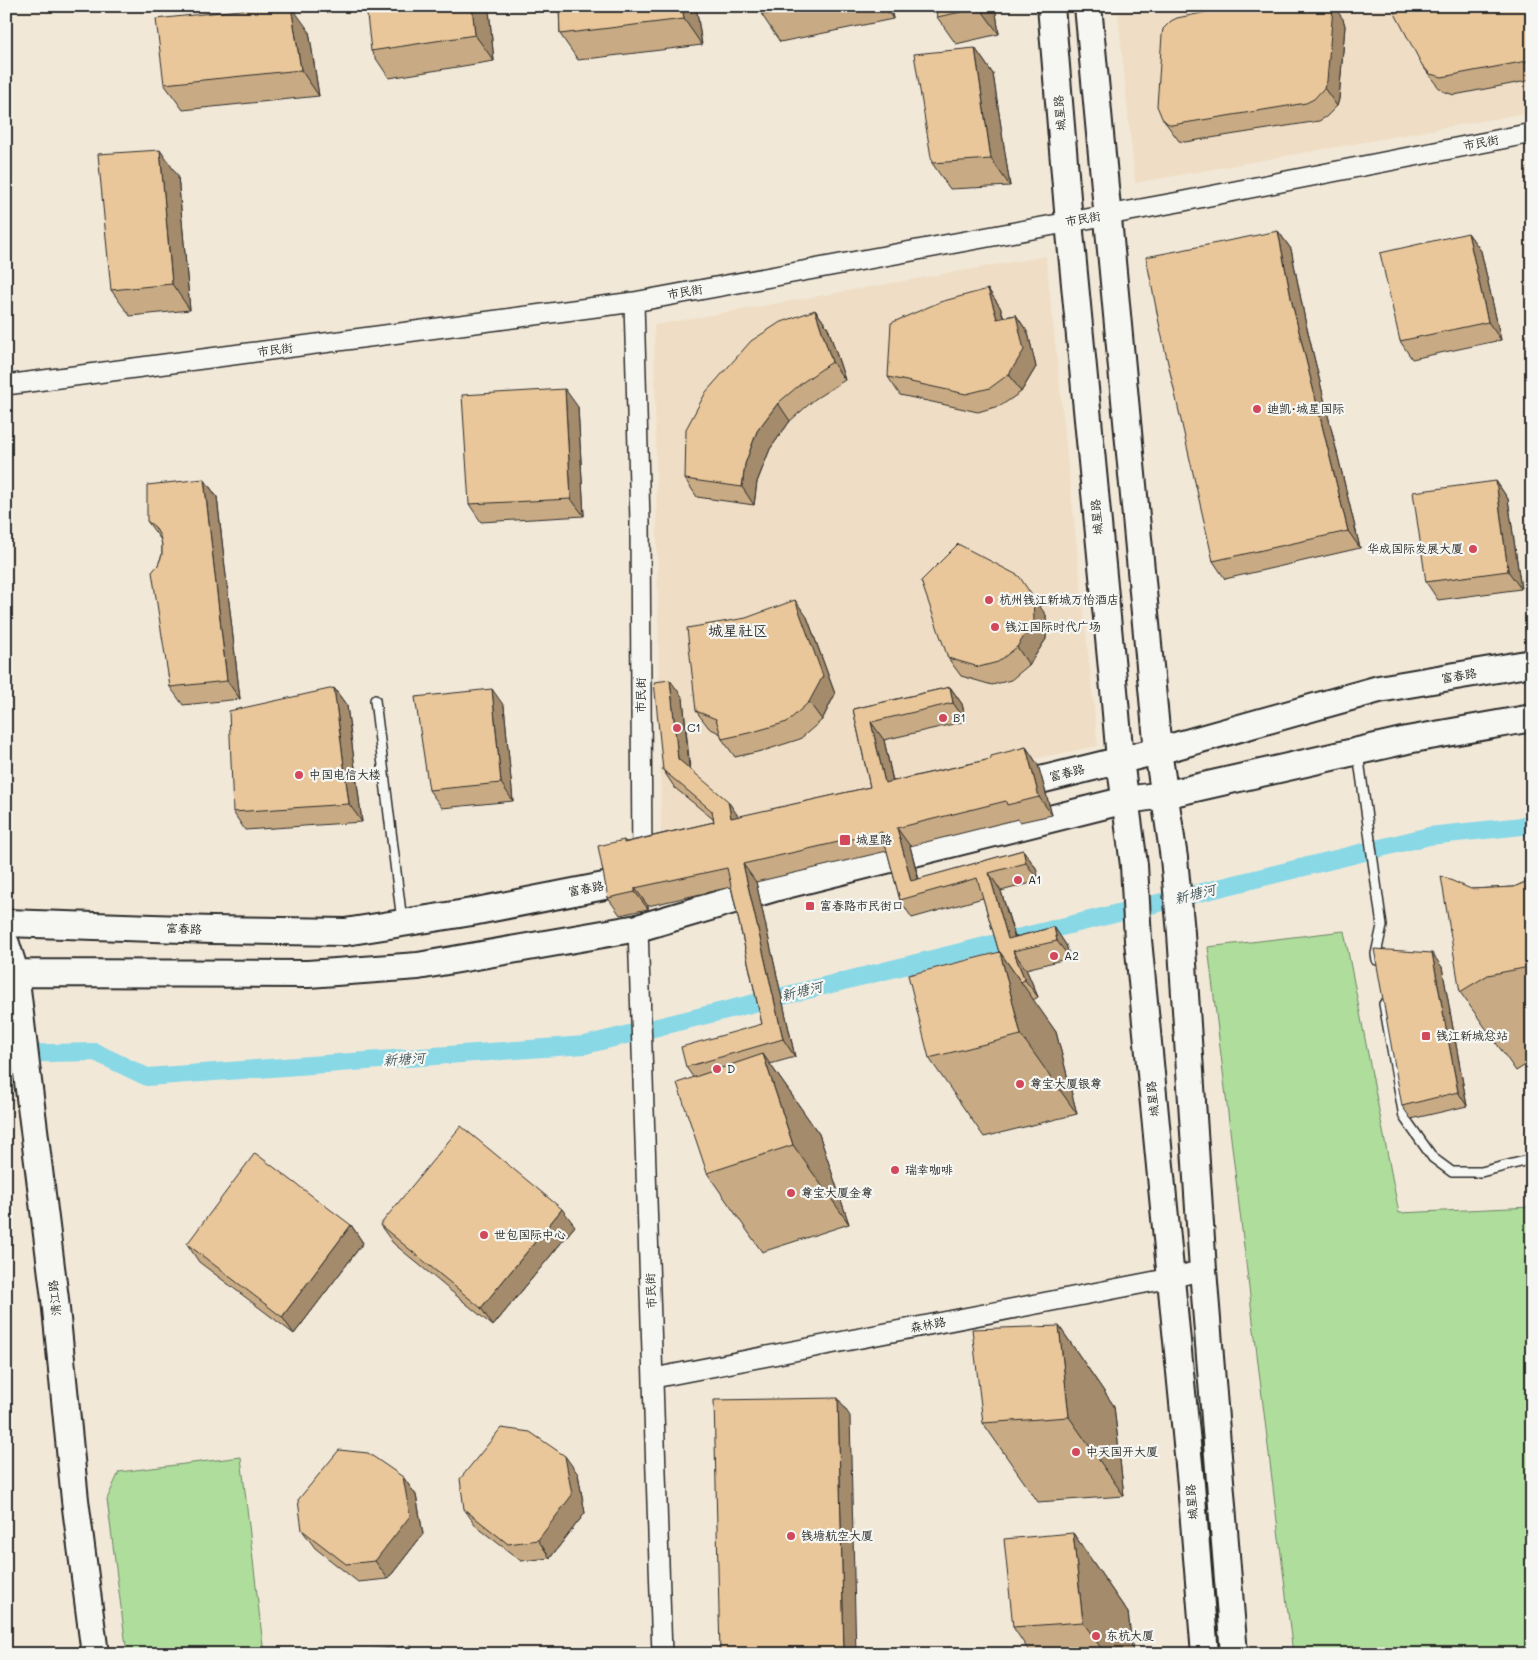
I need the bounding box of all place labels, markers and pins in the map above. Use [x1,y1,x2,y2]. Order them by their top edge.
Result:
place label: 迪凯·城星国际 [1267,400,1344,416]
marker: 迪凯·城星国际 [1251,403,1263,415]
place label: 华成国际发展大厦 [1367,540,1463,556]
marker: 华成国际发展大厦 [1467,543,1479,555]
place label: 杭州钱江新城万怡酒店 [999,591,1119,607]
marker: 杭州钱江新城万怡酒店 [983,594,995,606]
place label: 钱江国际时代广场 [1005,618,1101,634]
marker: 钱江国际时代广场 [989,621,1001,633]
place label: B1 [953,709,966,725]
marker: B1 [937,712,949,724]
place label: C1 [687,719,701,735]
marker: C1 [671,722,683,734]
place label: 中国电信大楼 [309,766,381,782]
marker: 中国电信大楼 [293,769,305,781]
place label: 城星路 [856,831,892,847]
marker: 城星路 [838,833,852,847]
place label: A1 [1028,871,1042,887]
marker: A1 [1012,874,1024,886]
place label: 富春路市民街口 [820,897,904,913]
marker: 富春路市民街口 [804,900,816,912]
place label: A2 [1064,947,1079,963]
marker: A2 [1048,950,1060,962]
place label: 钱江新城总站 [1436,1027,1508,1043]
marker: 钱江新城总站 [1420,1030,1432,1042]
place label: D [727,1060,735,1076]
marker: D [711,1063,723,1075]
place label: 尊宝大厦银尊 [1030,1075,1102,1091]
marker: 尊宝大厦银尊 [1014,1078,1026,1090]
place label: 瑞幸咖啡 [905,1161,953,1177]
marker: 瑞幸咖啡 [889,1164,901,1176]
place label: 尊宝大厦金尊 [801,1184,873,1200]
marker: 尊宝大厦金尊 [785,1187,797,1199]
place label: 世包国际中心 [494,1226,566,1242]
marker: 世包国际中心 [478,1229,490,1241]
place label: 中天国开大厦 [1086,1443,1158,1459]
marker: 中天国开大厦 [1070,1446,1082,1458]
place label: 钱塘航空大厦 [801,1527,873,1543]
marker: 钱塘航空大厦 [785,1530,797,1542]
place label: 东杭大厦 [1106,1627,1154,1643]
marker: 东杭大厦 [1090,1630,1102,1642]

